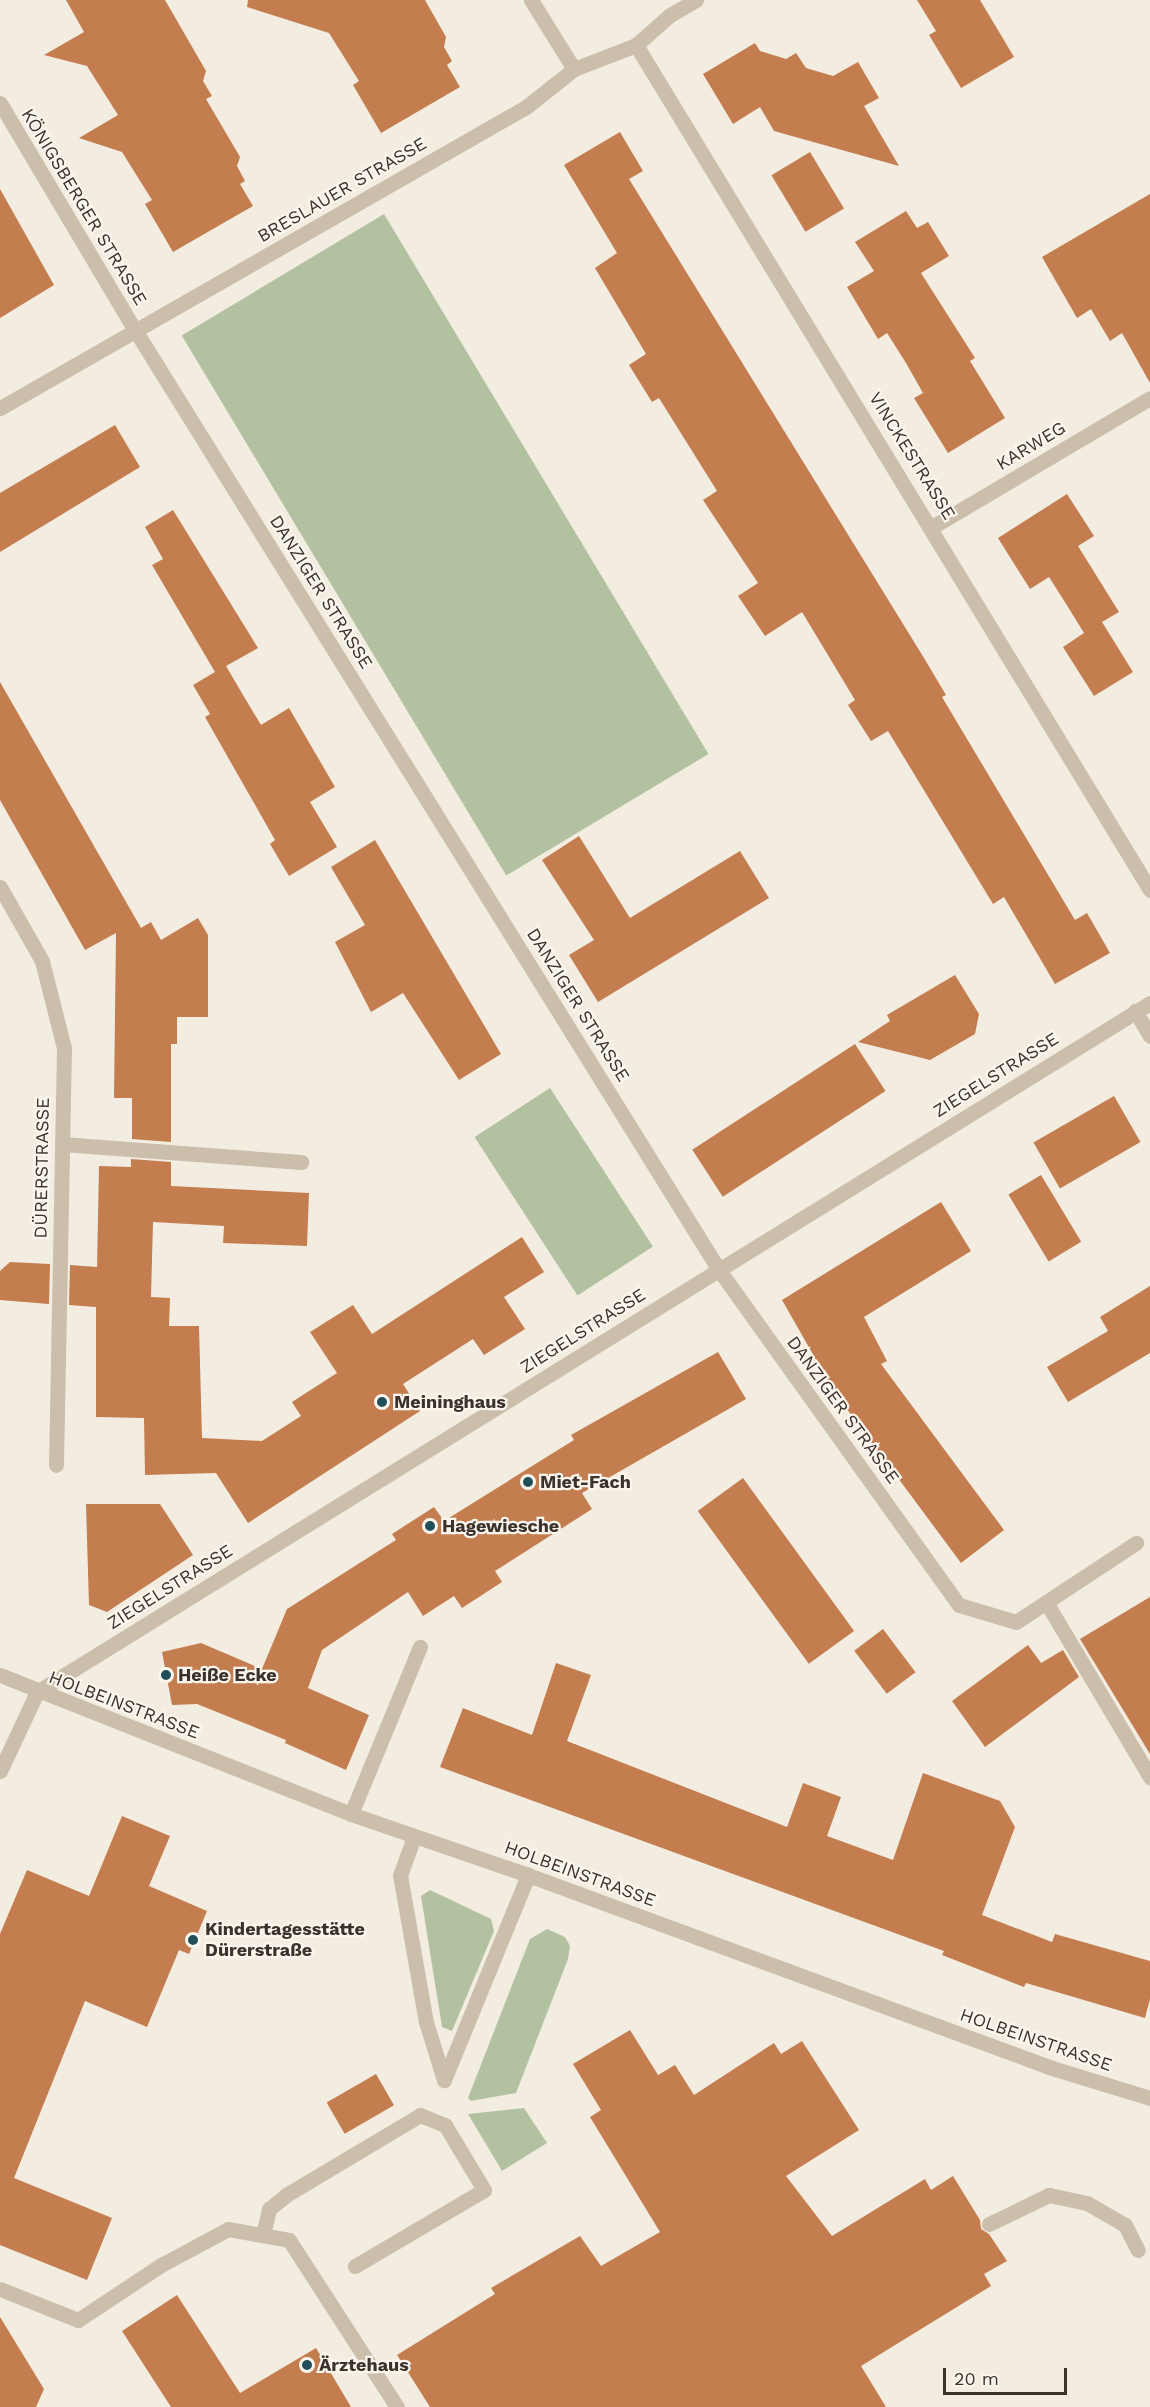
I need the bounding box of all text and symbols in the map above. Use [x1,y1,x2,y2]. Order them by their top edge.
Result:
street label: KÖNIGSBERGER STRASSE [17,105,151,309]
street label: BRESLAUER STRASSE [254,133,430,247]
street label: VINCKESTRASSE [864,388,960,524]
street label: KARWEG [992,417,1070,475]
street label: DANZIGER STRASSE [265,511,377,673]
street label: DANZIGER STRASSE [522,924,634,1086]
street label: ZIEGELSTRASSE [930,1028,1062,1122]
street label: DÜRERSTRASSE [30,1097,54,1239]
street label: ZIEGELSTRASSE [517,1284,649,1378]
street label: DANZIGER STRASSE [782,1332,904,1488]
place label: Meininghaus [394,1391,506,1413]
marker: Meininghaus [375,1395,389,1409]
place label: Miet-Fach [540,1471,631,1493]
marker: Miet-Fach [521,1475,535,1489]
place label: Hagewiesche [442,1515,559,1537]
marker: Hagewiesche [423,1519,437,1533]
street label: ZIEGELSTRASSE [104,1540,236,1634]
place label: Heiße Ecke [178,1664,277,1686]
street label: HOLBEINSTRASSE [46,1666,202,1744]
marker: Heiße Ecke [159,1668,173,1682]
street label: HOLBEINSTRASSE [501,1837,659,1911]
place label: Kindertagesstätte Dürerstraße [205,1919,365,1962]
marker: Kindertagesstätte Dürerstraße [186,1933,200,1947]
street label: HOLBEINSTRASSE [957,2004,1115,2076]
place label: Ärztehaus [319,2354,409,2376]
scale bar [946,2356,1070,2394]
marker: Ärztehaus [300,2358,314,2372]
text: 20 m [954,2368,999,2389]

